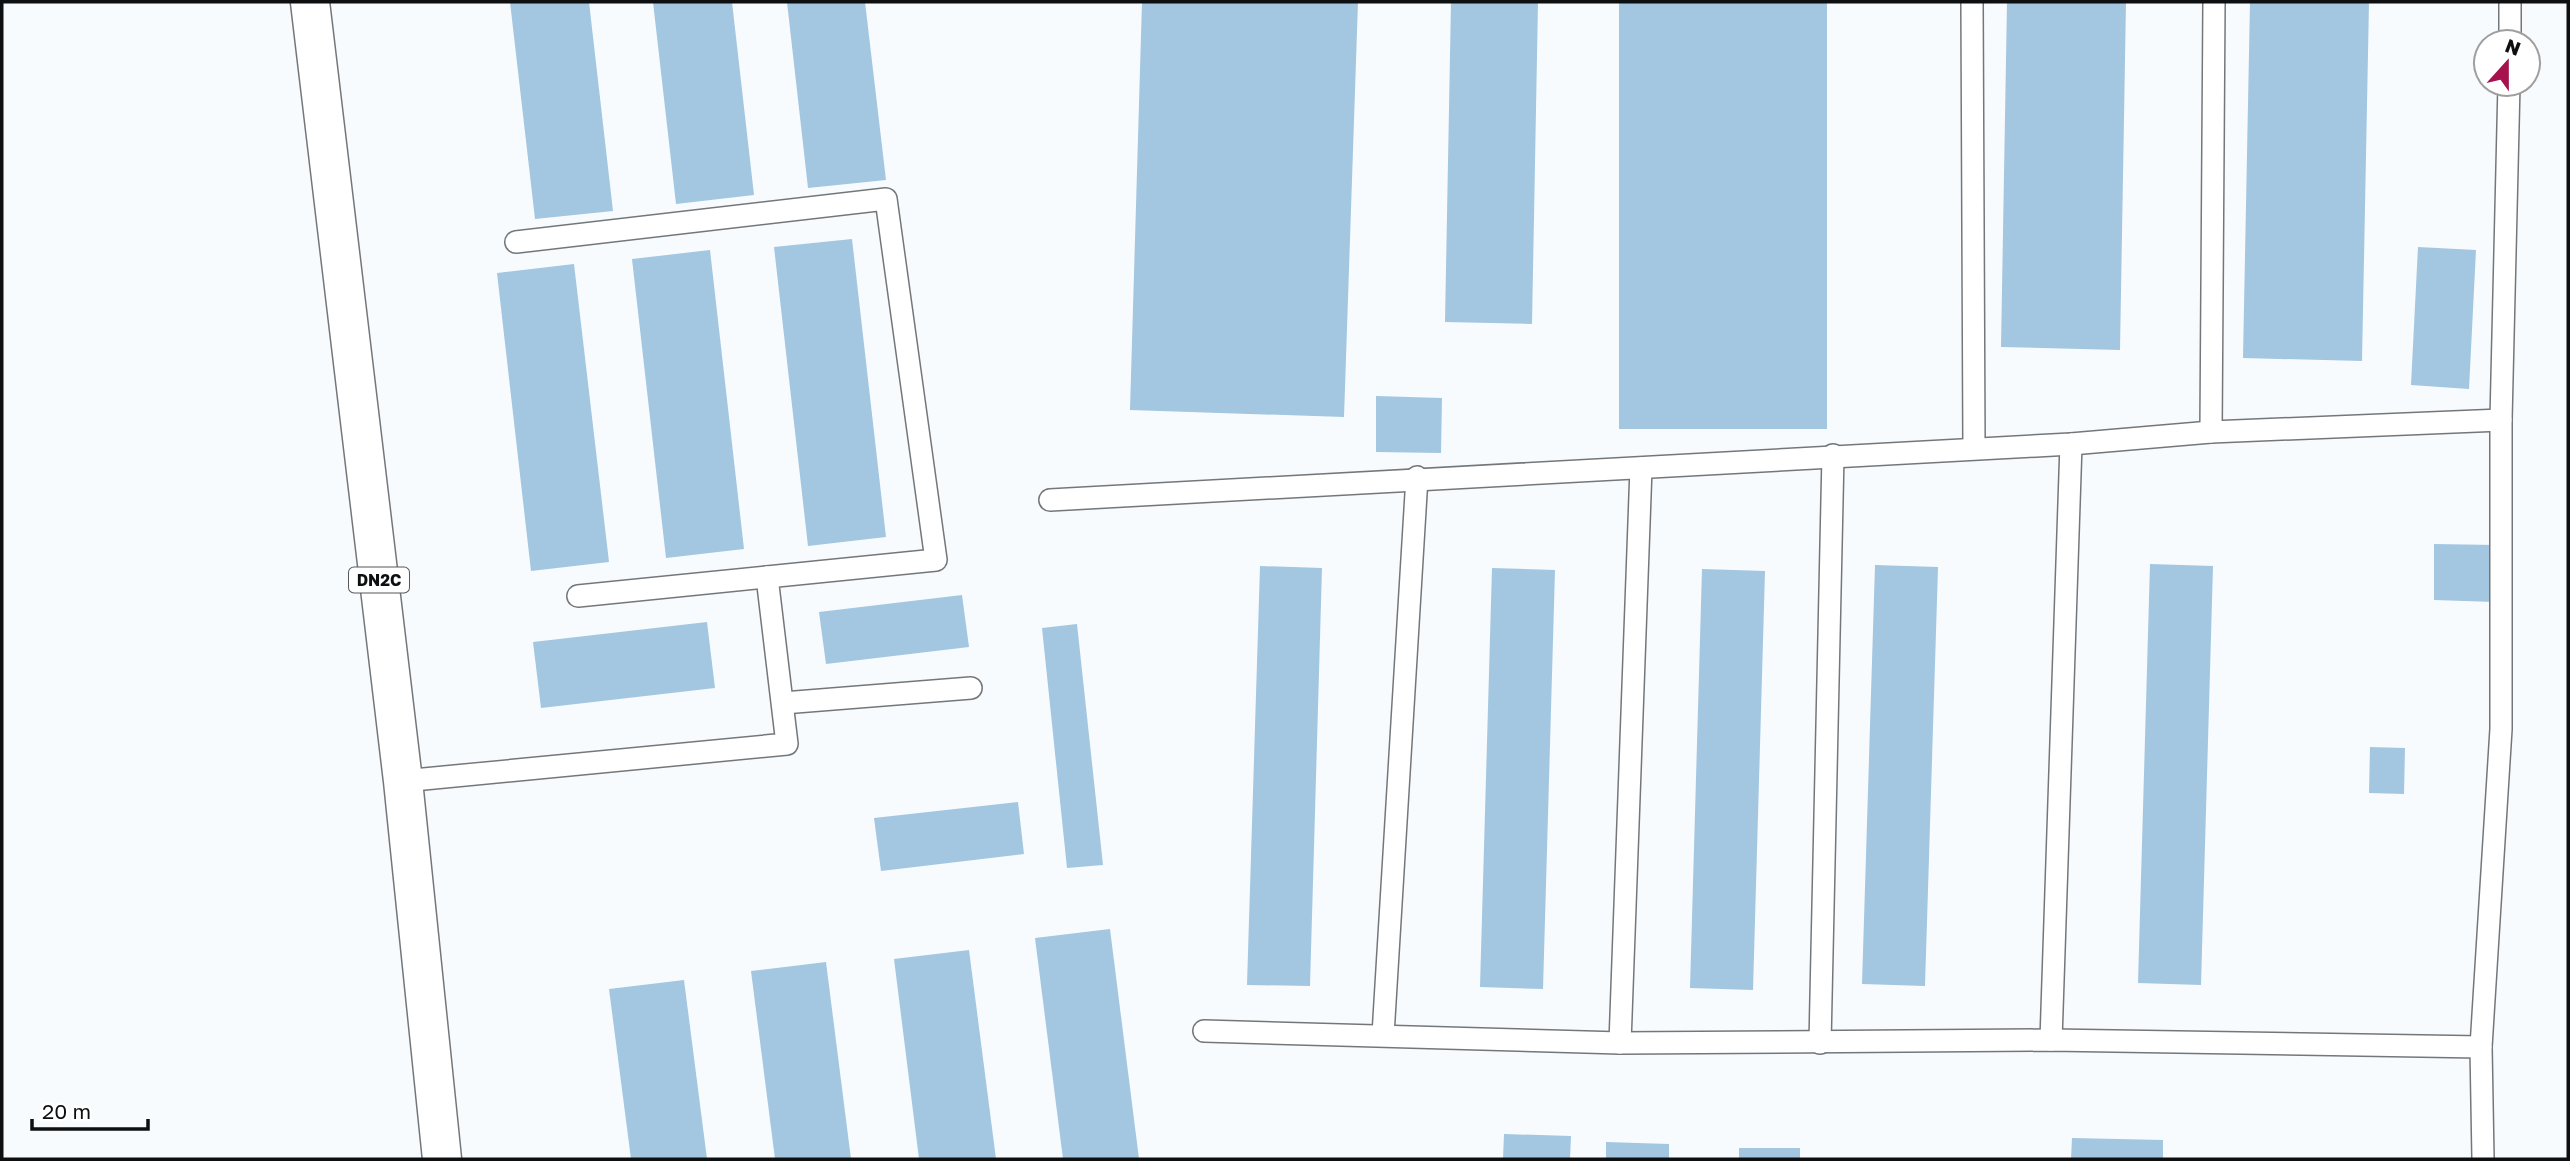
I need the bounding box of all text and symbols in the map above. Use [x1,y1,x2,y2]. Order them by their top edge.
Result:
north arrow [2472,28,2542,98]
text: N [2502,33,2524,60]
road number: DN2C [349,568,409,593]
scale bar [32,1088,147,1132]
text: 20 m [42,1098,91,1124]

